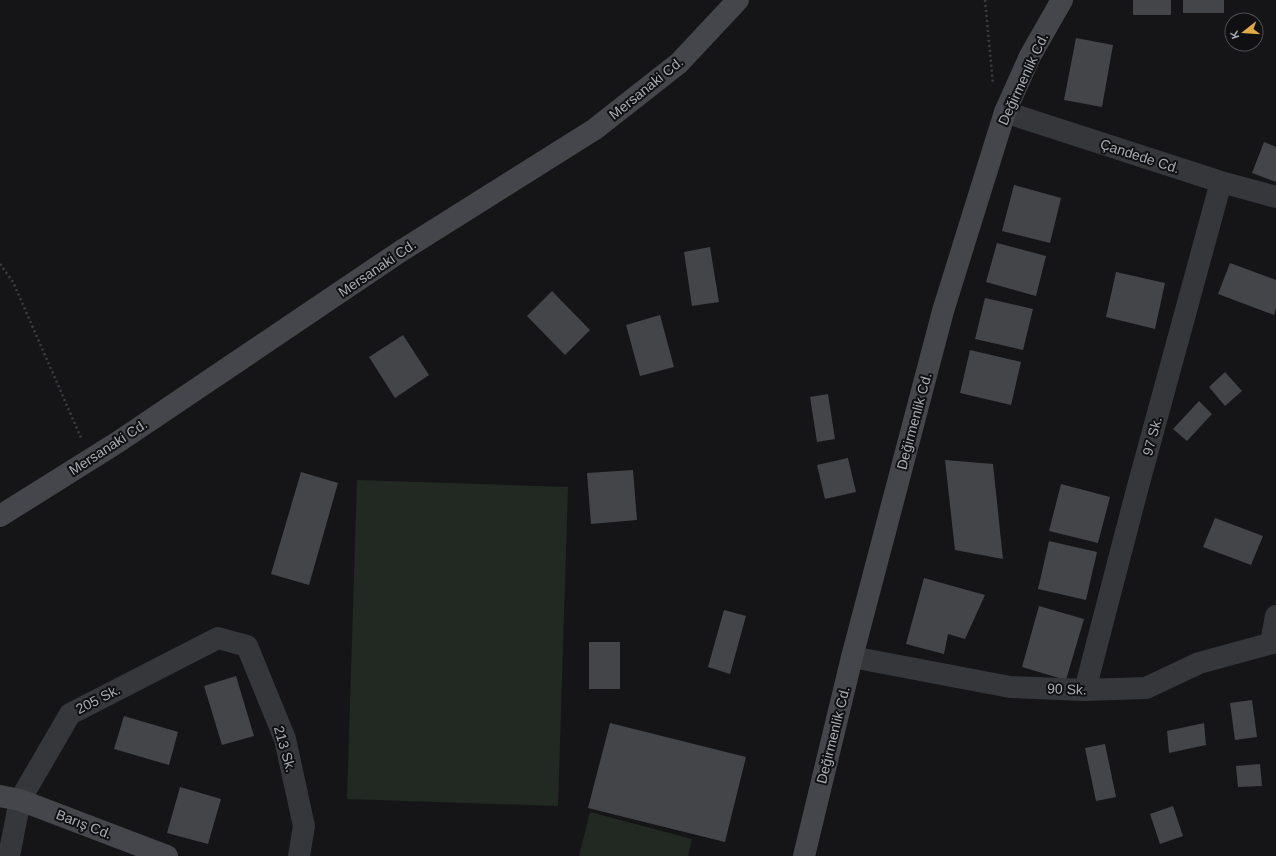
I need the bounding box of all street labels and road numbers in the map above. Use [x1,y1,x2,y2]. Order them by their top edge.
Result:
street label: Değirmenlik Cd. [995,30,1051,128]
street label: Mersanaki Cd. [606,53,686,123]
street label: Çandede Cd. [1098,136,1182,176]
street label: Mersanaki Cd. [335,236,419,300]
street label: Değirmenlik Cd. [893,371,935,471]
street label: 97 Sk. [1139,415,1165,457]
street label: Mersanaki Cd. [66,416,150,478]
street label: 90 Sk. [1047,680,1087,698]
street label: 205 Sk. [73,681,123,717]
street label: Değirmenlik Cd. [813,685,853,785]
street label: 213 Sk. [271,724,299,774]
street label: Barış Cd. [54,806,114,842]

